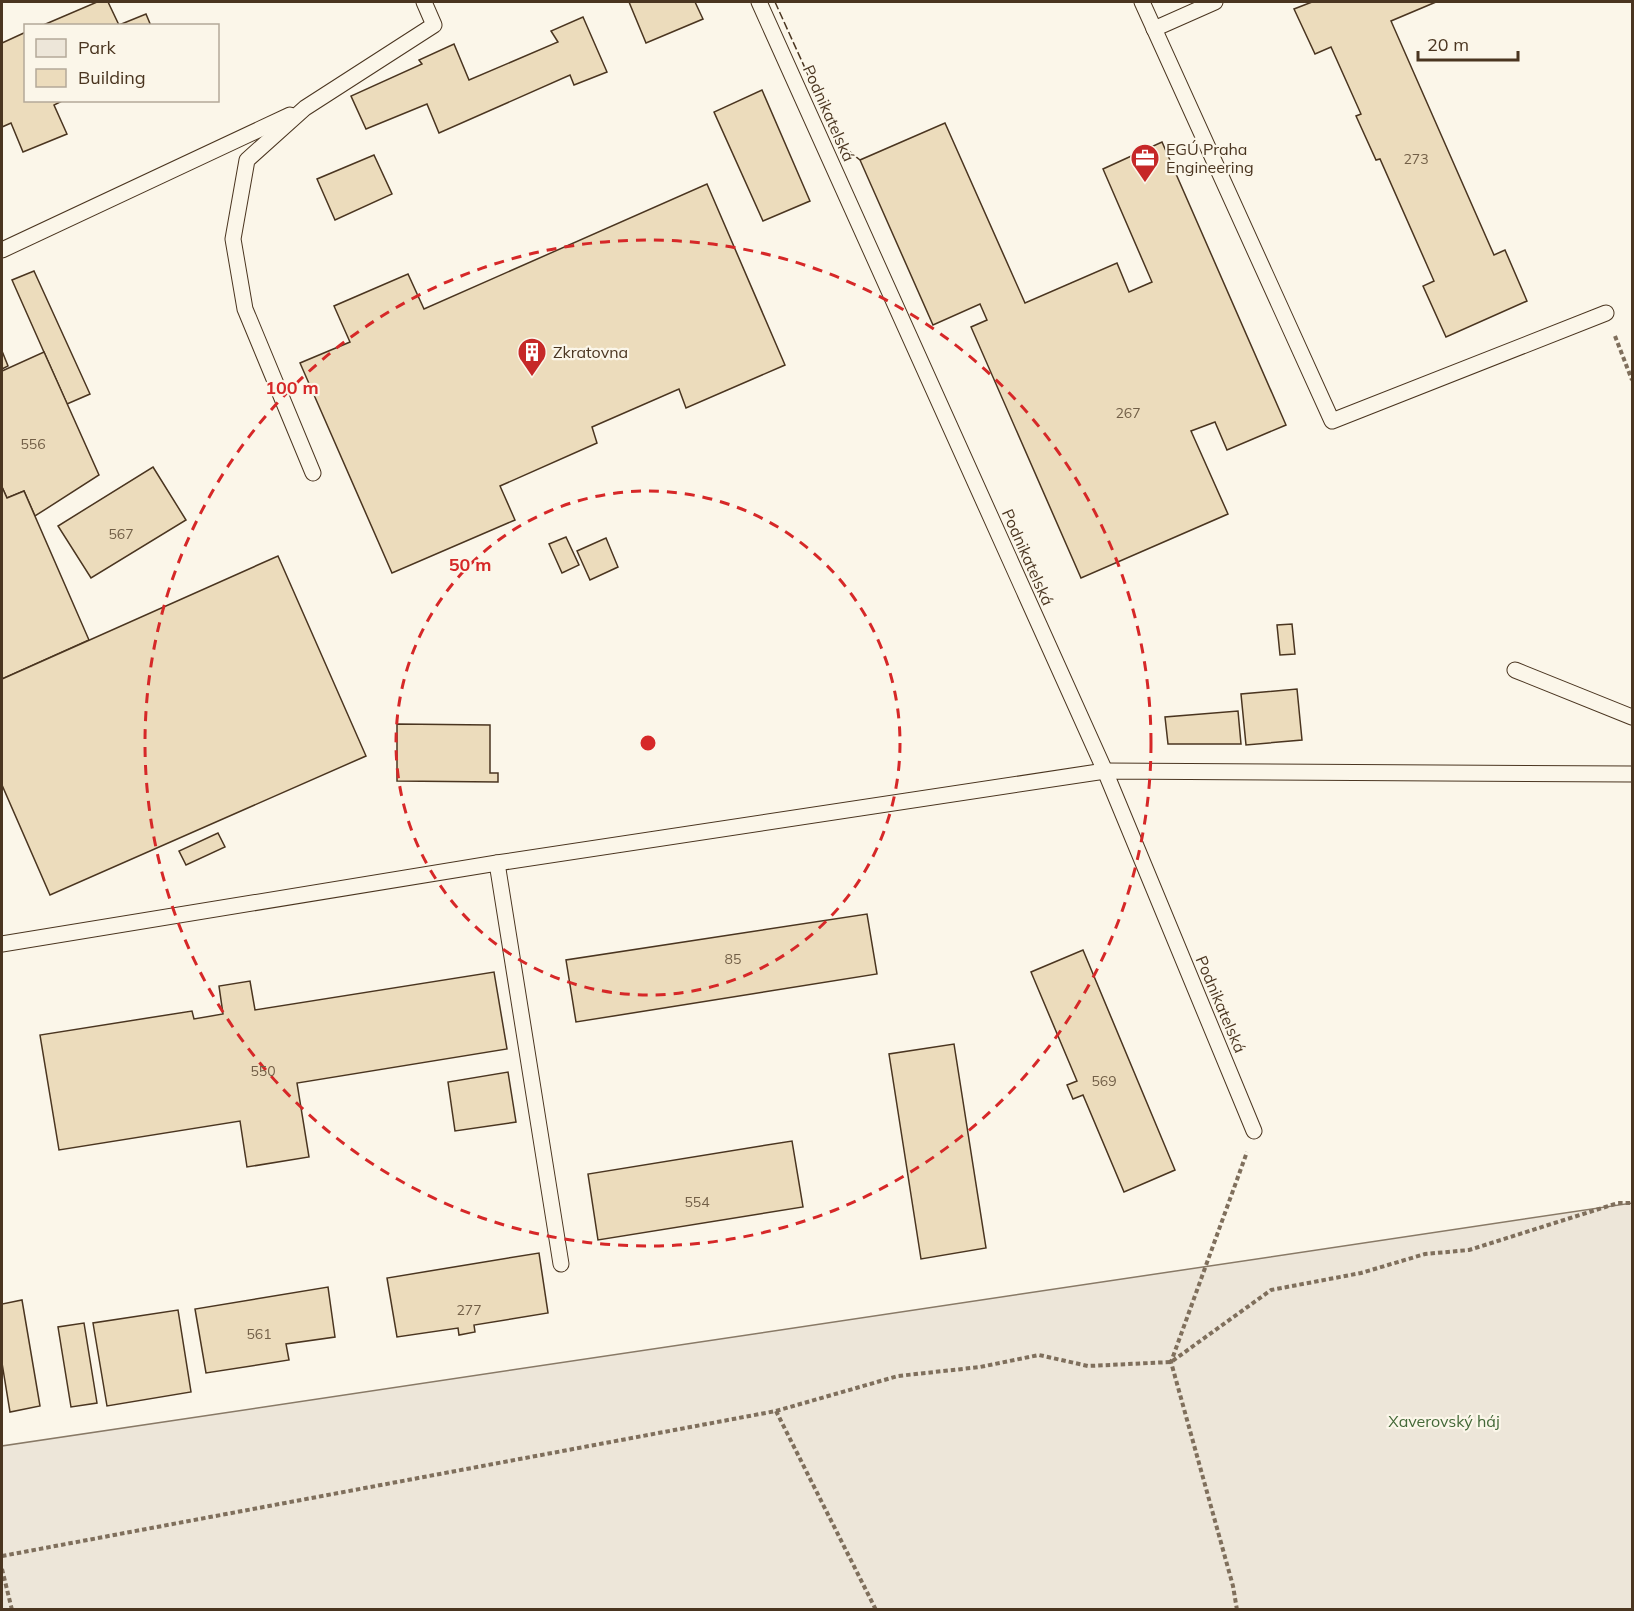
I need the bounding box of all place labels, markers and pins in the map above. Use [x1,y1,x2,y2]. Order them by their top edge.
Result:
place label: EGÚ Praha Engineering [1166,139,1254,177]
office icon: EGÚ Praha Engineering [1129,142,1161,184]
building icon: Zkratovna [516,336,548,378]
place label: Zkratovna [553,342,628,362]
centre of rings [638,733,658,753]

